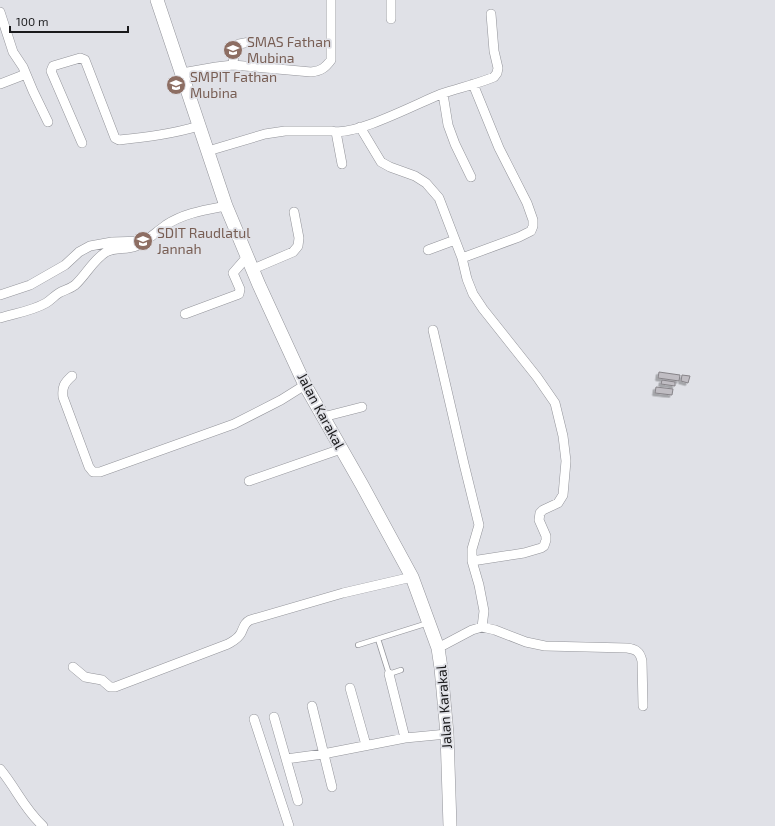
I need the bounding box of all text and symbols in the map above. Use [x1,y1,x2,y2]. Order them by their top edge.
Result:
scale bar [10,8,128,34]
text: 100 m [16,14,48,28]
place label: SMAS Fathan Mubina [247,33,331,66]
school or university icon: SMAS Fathan Mubina [222,39,244,61]
place label: SMPIT Fathan Mubina [190,68,277,101]
school or university icon: SMPIT Fathan Mubina [165,74,187,96]
place label: SDIT Raudlatul Jannah [157,224,251,257]
school or university icon: SDIT Raudlatul Jannah [132,230,154,252]
street label: Jalan Karakal [294,370,349,452]
street label: Jalan Karakal [432,664,455,749]

